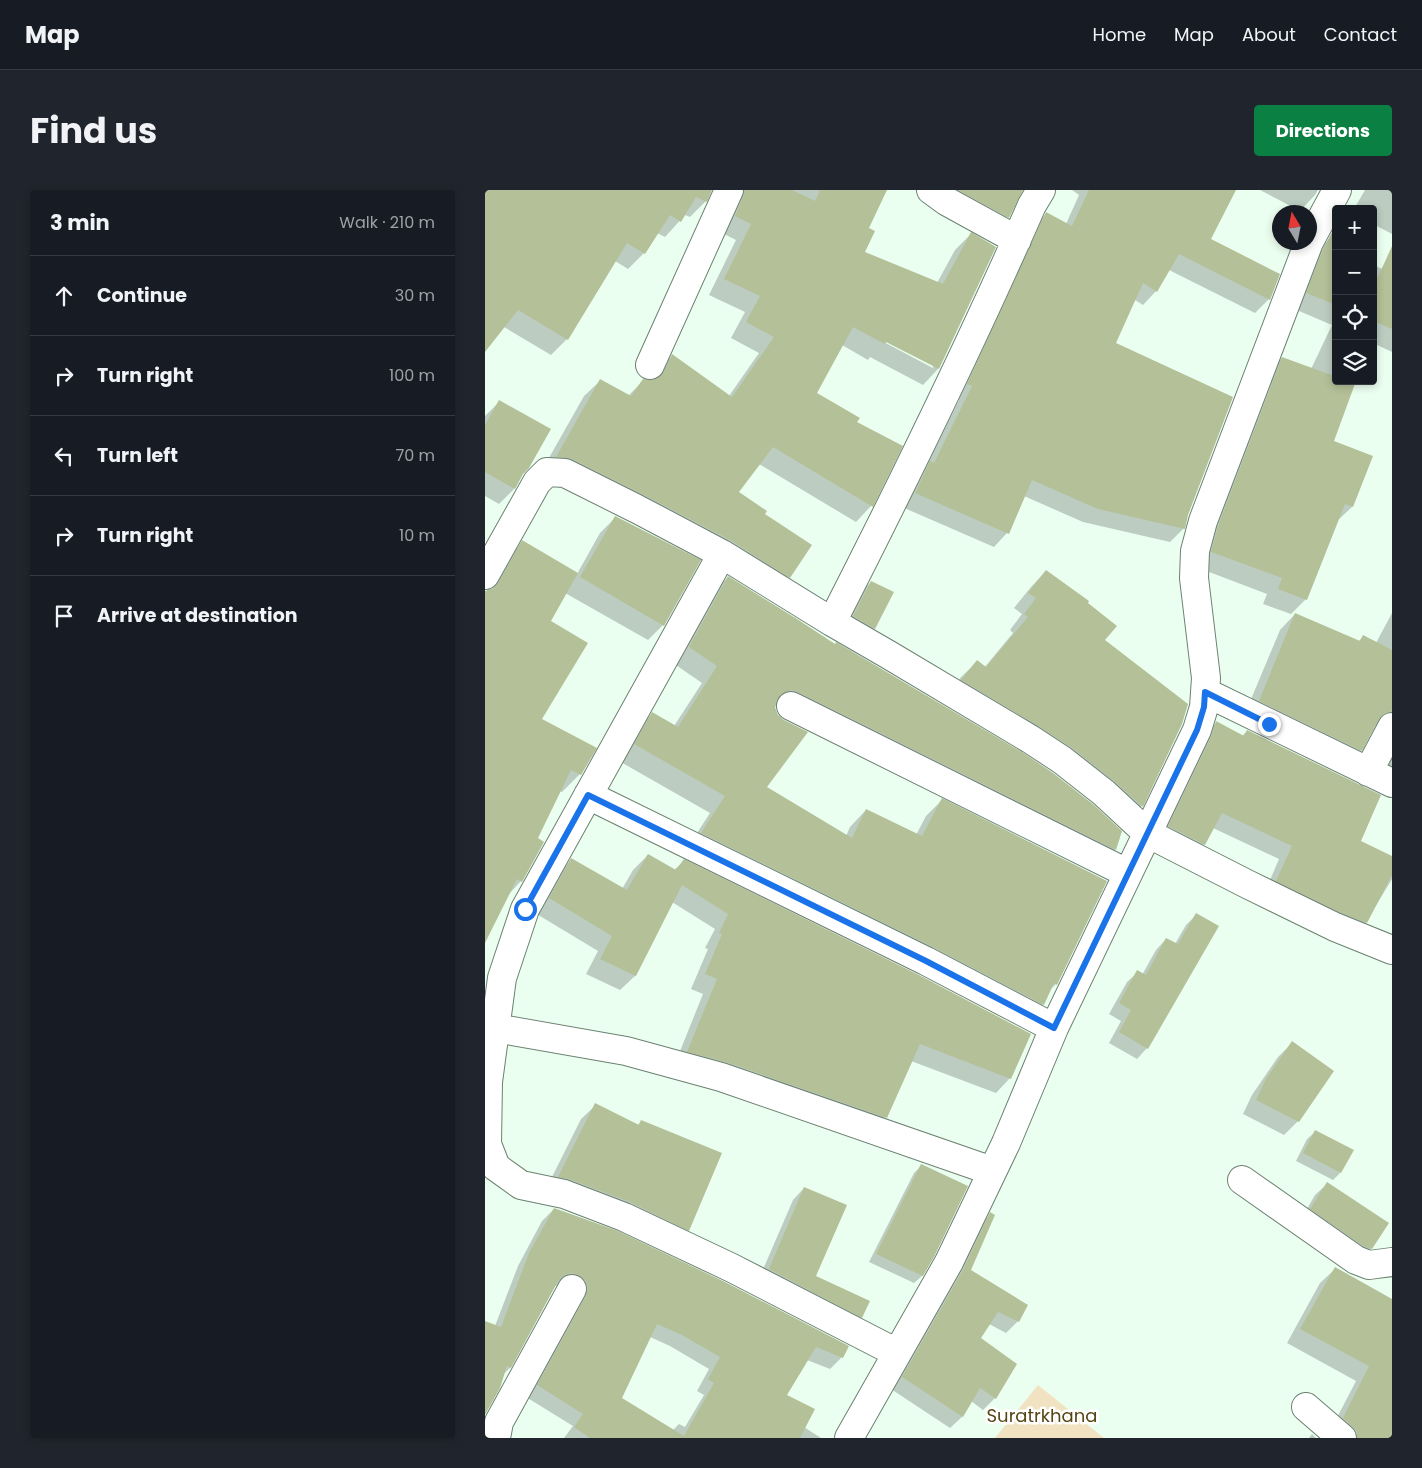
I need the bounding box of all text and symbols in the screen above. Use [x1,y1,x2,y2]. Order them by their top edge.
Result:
text: Map [25,18,80,51]
text: Home [1092,22,1146,47]
text: Map [1174,22,1214,47]
text: About [1242,22,1296,47]
text: Contact [1324,22,1397,47]
button: Directions [1254,105,1392,156]
text: Find us [30,106,157,155]
north arrow [1272,205,1317,250]
map controls [1332,205,1377,385]
button: + [1332,205,1377,250]
text: 3 min [50,208,110,237]
text: Walk · 210 m [339,211,435,234]
button: − [1332,250,1377,295]
icon: ahead [50,282,78,310]
text: Continue [97,282,187,309]
text: 30 m [395,284,435,307]
button: locate [1332,295,1377,340]
button: layers [1332,340,1377,385]
icon: right [50,362,78,390]
text: Turn right [97,362,193,389]
text: 100 m [389,364,435,387]
icon: left [50,442,78,470]
text: Turn left [97,442,178,469]
text: 70 m [395,444,435,467]
icon: right [50,522,78,550]
text: Turn right [97,522,193,549]
text: 10 m [399,524,435,547]
icon: arrive [50,602,78,630]
text: Arrive at destination [97,602,298,629]
route end [1258,713,1281,736]
route start [514,898,537,921]
park label: Suratrkhana [987,1403,1097,1428]

